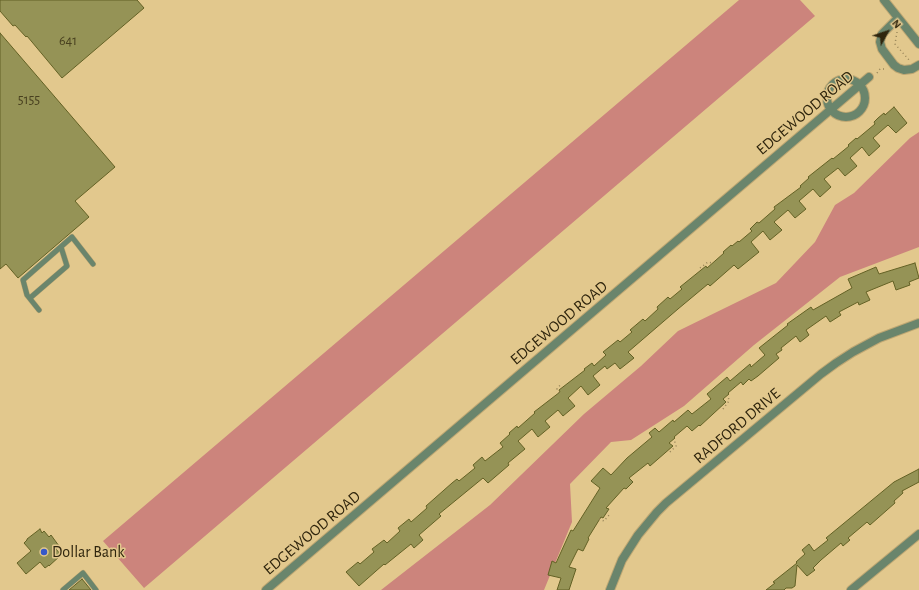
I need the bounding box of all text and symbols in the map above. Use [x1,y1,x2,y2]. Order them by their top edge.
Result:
north arrow [867,12,907,52]
text: N [890,17,903,30]
house number: 641 [59,33,77,49]
street label: EDGEWOOD ROAD [753,67,857,159]
house number: 5155 [18,92,40,108]
street label: EDGEWOOD ROAD [507,277,611,369]
street label: RADFORD DRIVE [690,384,784,468]
street label: EDGEWOOD ROAD [260,487,364,579]
place label: Dollar Bank [52,542,125,562]
marker: Dollar Bank [39,547,49,557]

